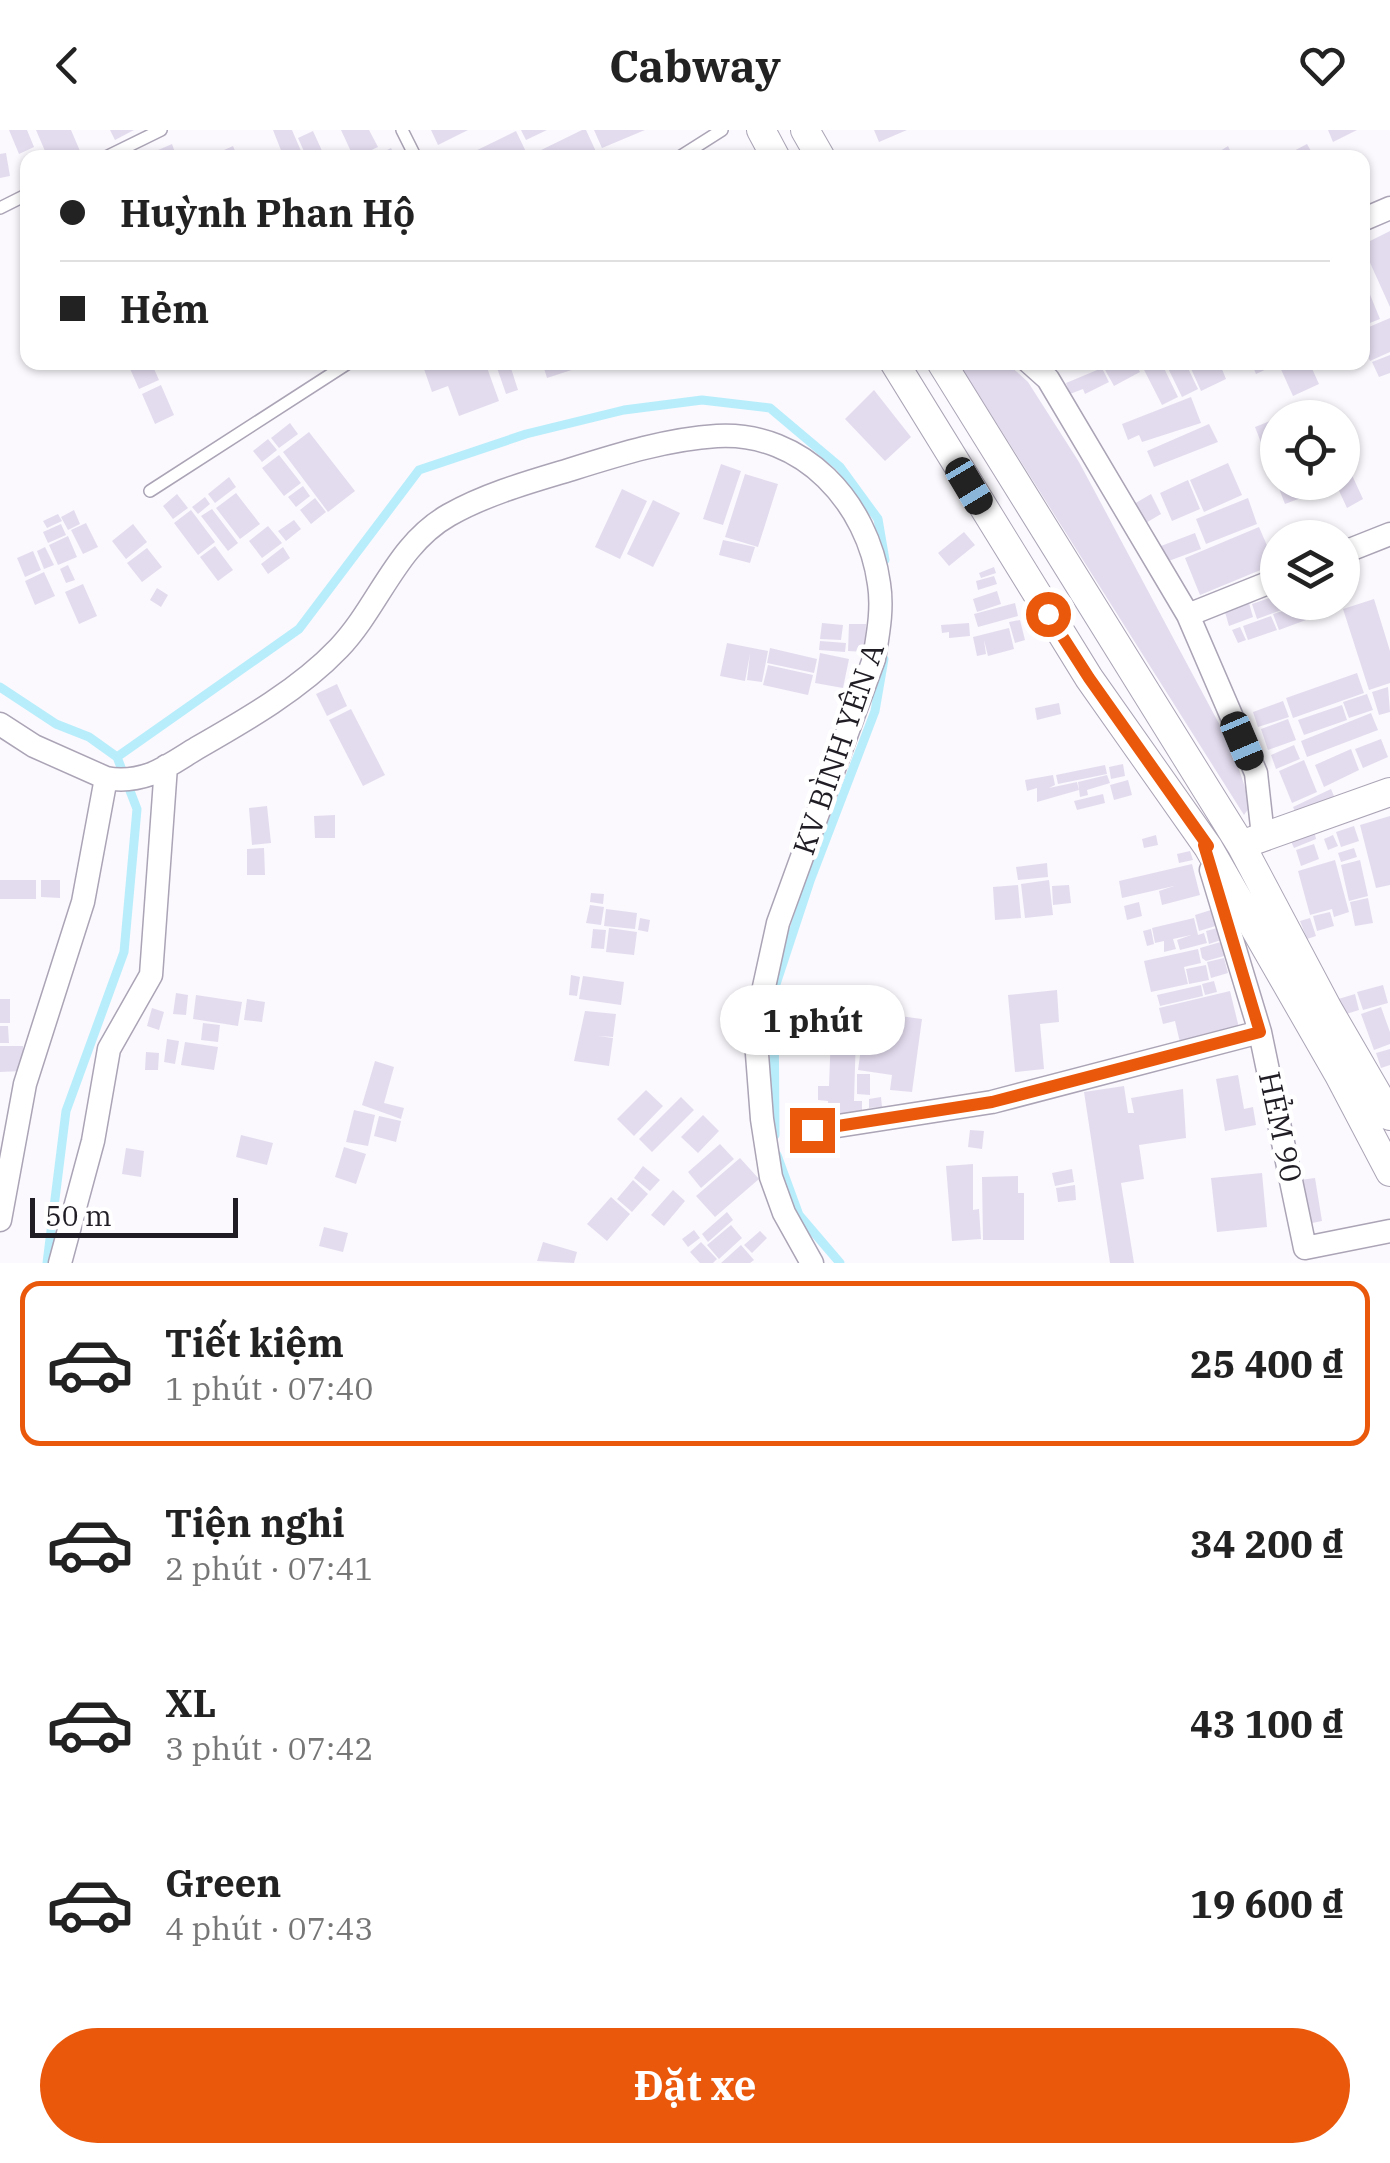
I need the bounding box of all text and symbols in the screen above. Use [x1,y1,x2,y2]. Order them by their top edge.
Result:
text: Cabway [609,36,781,94]
icon: back [40,38,95,93]
icon: heart [1295,38,1350,93]
text: Huỳnh Phan Hộ [120,188,415,237]
text: Hẻm [120,284,209,333]
map controls [1260,400,1360,620]
button: locate [1260,400,1360,500]
car [941,453,997,519]
button: layers [1260,520,1360,620]
route start [1026,592,1071,637]
street label: KV BÌNH YÊN A [783,637,892,860]
car [1216,708,1268,774]
callout: 1 phút [720,985,904,1055]
text: 1 phút [762,999,863,1041]
street label: HẺM 90 [1251,1068,1312,1186]
route end [790,1108,835,1153]
scale bar [30,1193,238,1238]
text: 50 m [45,1197,112,1234]
text: Tiết kiệm [165,1318,344,1367]
icon: car [45,1319,135,1409]
text: 25 400 ₫ [1190,1339,1345,1388]
text: 1 phút · 07:40 [165,1367,374,1409]
text: Tiện nghi [165,1498,345,1547]
icon: car [45,1499,135,1589]
text: 34 200 ₫ [1190,1519,1345,1568]
text: 2 phút · 07:41 [165,1547,374,1589]
text: XL [165,1678,216,1727]
icon: car [45,1679,135,1769]
text: 43 100 ₫ [1190,1699,1345,1748]
text: 3 phút · 07:42 [165,1727,374,1769]
text: Green [165,1858,281,1907]
icon: car [45,1859,135,1949]
text: 19 600 ₫ [1190,1879,1345,1928]
text: 4 phút · 07:43 [165,1907,374,1949]
button: Đặt xe [40,2028,1350,2143]

